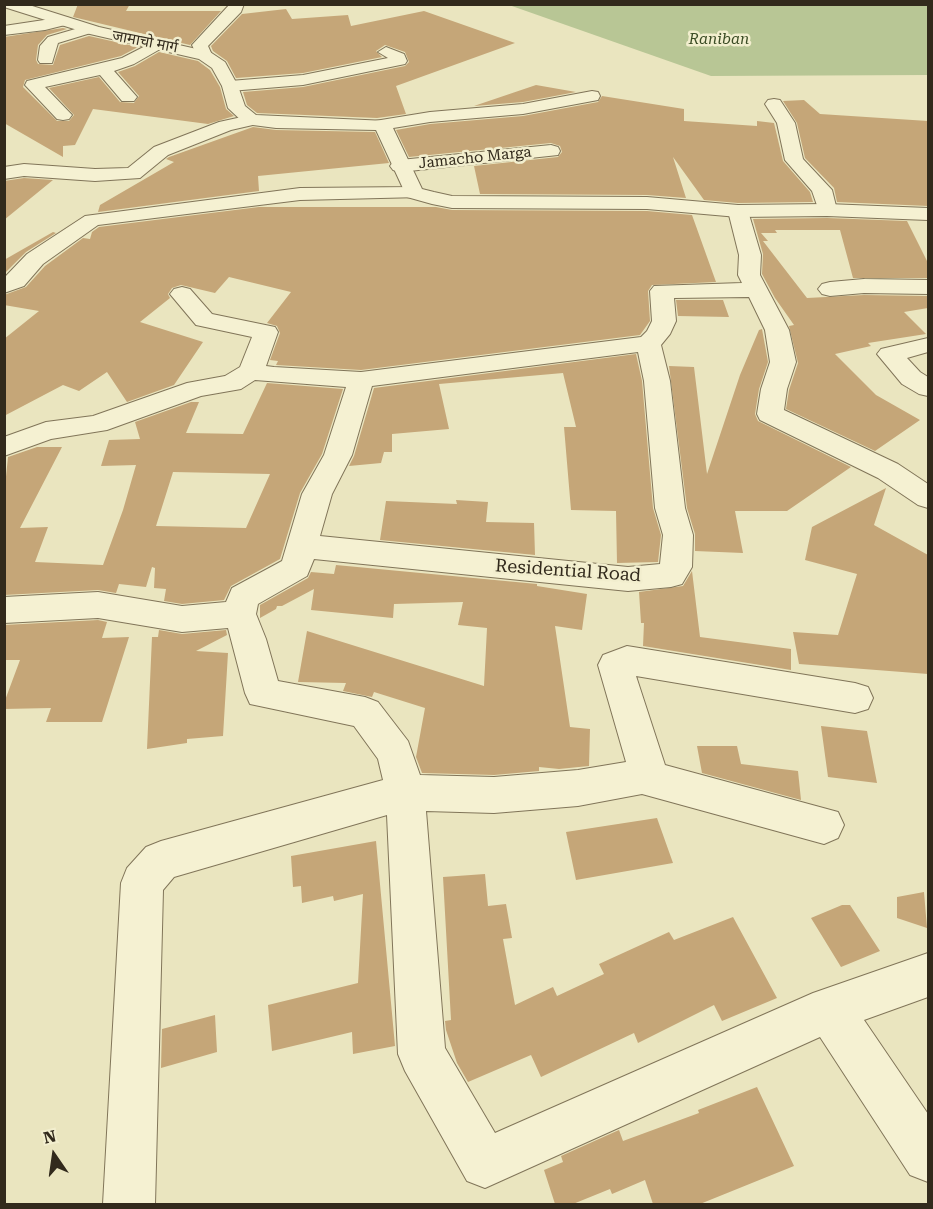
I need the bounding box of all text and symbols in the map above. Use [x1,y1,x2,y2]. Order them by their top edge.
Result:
street label: जामाचो मार्ग [111,27,179,57]
park label: Raniban [689,31,749,49]
street label: Jamacho Marga [418,143,532,173]
street label: Residential Road [494,555,642,587]
north arrow [24,1125,84,1185]
text: N [42,1126,58,1148]

